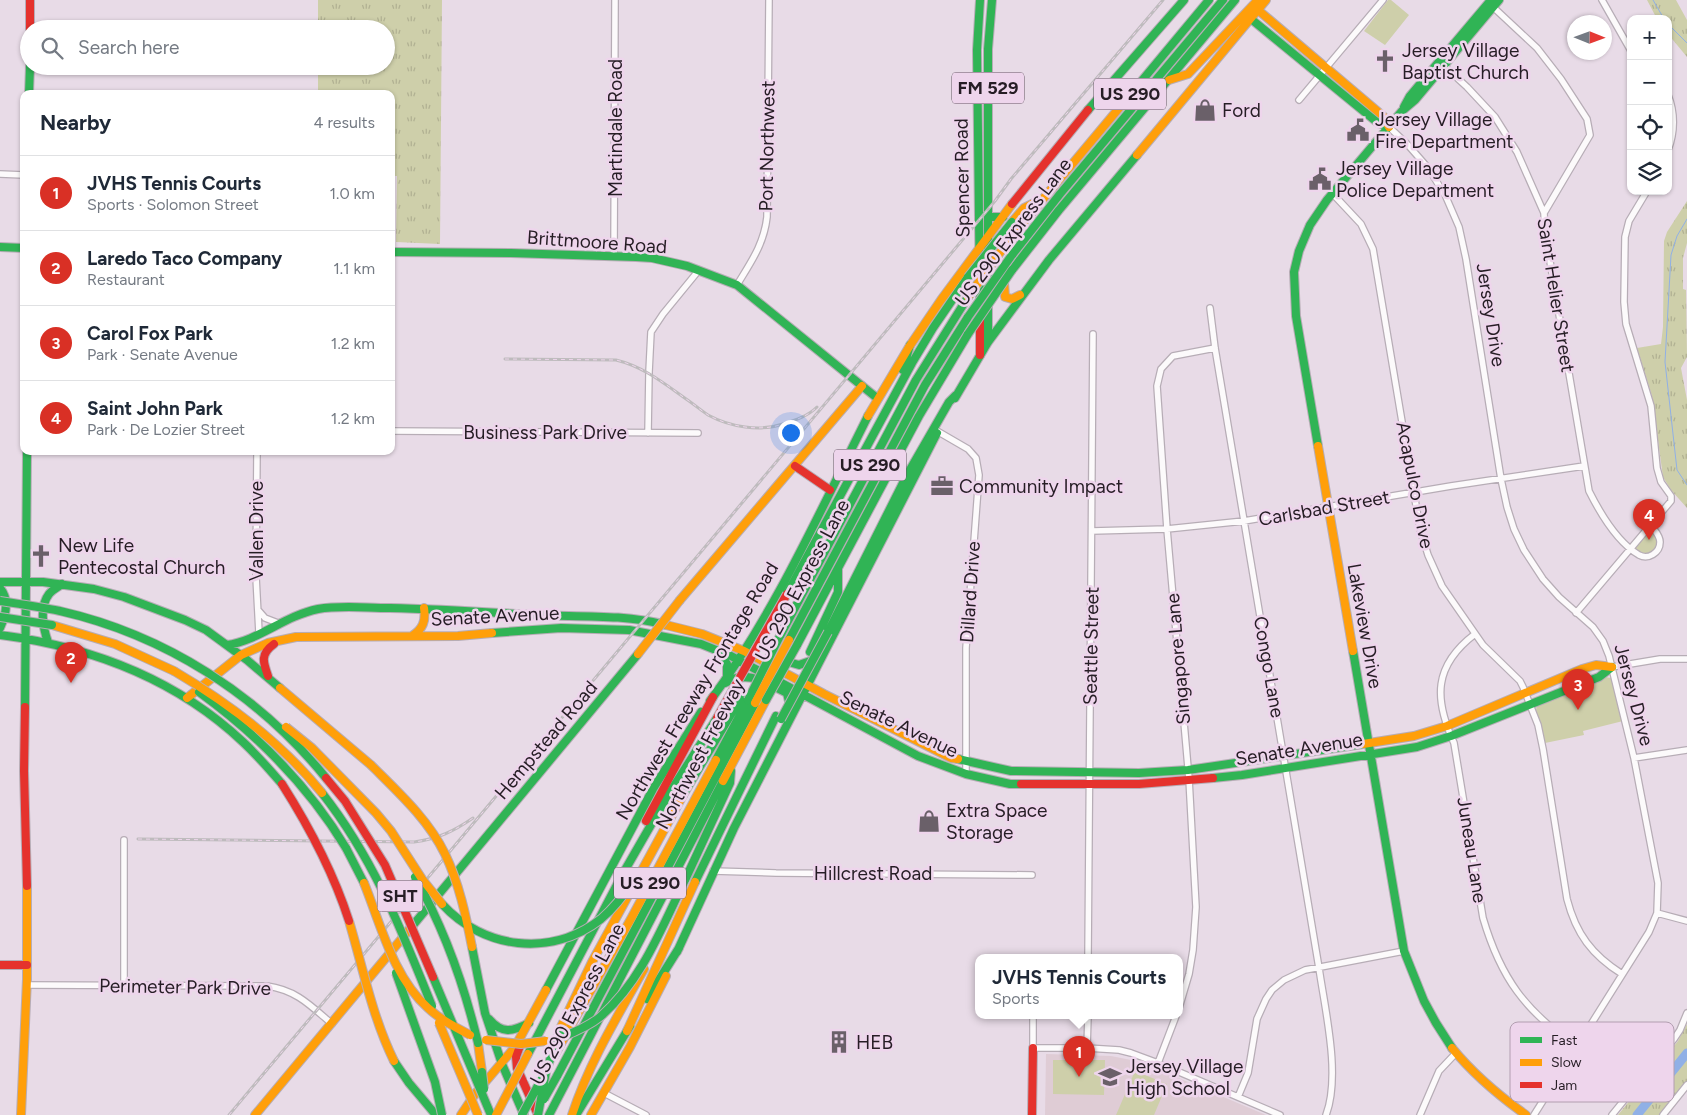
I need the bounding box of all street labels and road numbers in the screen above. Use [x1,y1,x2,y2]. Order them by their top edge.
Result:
street label: Martindale Road [604,59,627,197]
road number: FM 529 [952,73,1024,104]
road number: US 290 [1094,78,1166,110]
street label: Port Northwest [754,80,780,212]
street label: Spencer Road [949,118,975,238]
street label: US 290 Express Lane [950,153,1076,311]
street label: Saint Helier Street [1532,216,1580,374]
street label: Brittmoore Road [526,226,668,258]
street label: Jersey Drive [1471,262,1511,368]
street label: Acapulco Drive [1391,420,1439,550]
street label: Business Park Drive [463,421,627,444]
road number: US 290 [834,450,906,480]
street label: Vallen Drive [245,481,268,581]
street label: Carlsbad Street [1257,485,1391,531]
street label: US 290 Express Lane [750,495,854,665]
street label: Dillard Drive [955,540,985,644]
street label: Northwest Freeway Frontage Road [611,558,783,824]
street label: Lakeview Drive [1343,562,1387,690]
street label: Seattle Street [1078,587,1104,705]
street label: Singapore Lane [1161,592,1195,726]
street label: Senate Avenue [430,601,560,631]
street label: Congo Lane [1249,614,1289,720]
street label: Jersey Drive [1609,642,1659,748]
street label: Northwest Freeway [651,675,749,833]
street label: Hempstead Road [490,676,602,804]
street label: Senate Avenue [836,685,962,763]
street label: Senate Avenue [1234,728,1364,770]
street label: Juneau Lane [1452,795,1492,905]
street label: Hillcrest Road [814,862,932,885]
road number: US 290 [614,868,686,898]
road number: SHT [378,880,422,911]
street label: US 290 Express Lane [525,919,629,1089]
street label: Perimeter Park Drive [99,974,271,1000]

